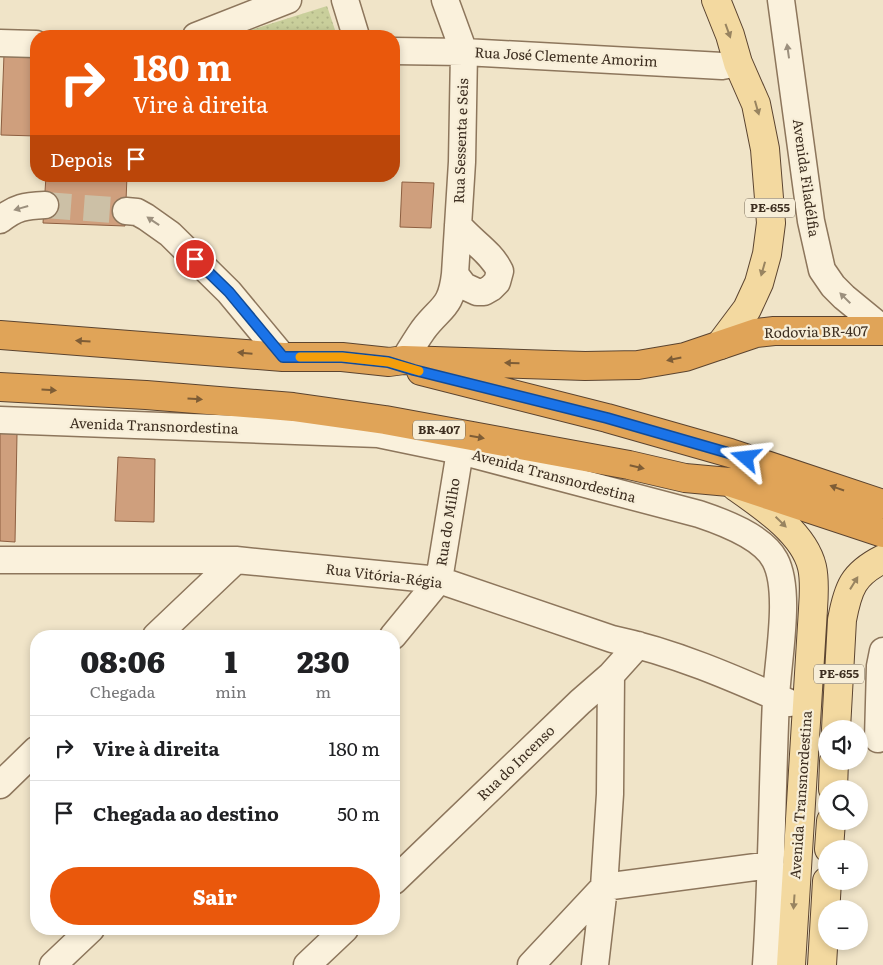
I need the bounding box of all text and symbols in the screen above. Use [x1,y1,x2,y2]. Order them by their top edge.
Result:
one-way arrow [724,24,732,39]
text: 180 m [133,40,232,92]
street label: Rua José Clemente Amorim [474,41,658,71]
one-way arrow [784,43,792,59]
icon: right [50,50,115,115]
street label: Rua Sessenta e Seis [448,78,472,204]
text: Vire à direita [133,87,268,120]
one-way arrow [753,101,761,116]
street label: Avenida Filadélfia [789,118,825,239]
text: Depois [50,145,112,173]
icon: arrive [122,145,150,173]
road number: PE-655 [745,198,795,218]
one-way arrow [13,205,28,213]
one-way arrow [146,216,159,226]
pin [174,238,216,280]
icon: arrive [181,245,209,273]
one-way arrow [759,261,767,276]
one-way arrow [840,293,852,305]
street label: Rodovia BR-407 [764,320,868,342]
one-way arrow [74,336,90,344]
one-way arrow [236,349,252,357]
one-way arrow [666,355,681,363]
one-way arrow [504,359,520,367]
one-way arrow [41,386,57,394]
one-way arrow [187,395,203,403]
street label: Avenida Transnordestina [69,412,239,438]
road number: BR-407 [413,420,465,440]
position arrow [719,431,771,483]
one-way arrow [469,433,485,441]
street label: Avenida Transnordestina [470,444,639,507]
one-way arrow [629,463,644,471]
street label: Rua do Milho [430,476,464,567]
one-way arrow [829,483,844,491]
one-way arrow [775,516,787,528]
street label: Rua Vitória-Régia [325,558,444,592]
one-way arrow [849,577,858,590]
text: 08:06 [80,638,165,682]
text: 1 [225,638,237,682]
text: 230 [297,638,350,682]
road number: PE-655 [814,664,864,684]
text: Chegada [90,679,155,703]
text: min [215,679,247,703]
text: m [316,679,331,703]
street label: Avenida Transnordestina [784,710,816,880]
street label: Rua do Incenso [472,720,559,804]
map controls [818,720,868,950]
button: sound [818,720,868,770]
icon: right [50,734,78,762]
text: Vire à direita [93,734,220,762]
text: 180 m [329,734,380,762]
button: search [818,780,868,830]
icon: arrive [50,799,78,827]
text: Chegada ao destino [93,799,279,827]
text: 50 m [337,799,380,827]
button: + [818,840,868,890]
button: Sair [50,867,380,925]
one-way arrow [790,895,798,911]
button: − [818,900,868,950]

